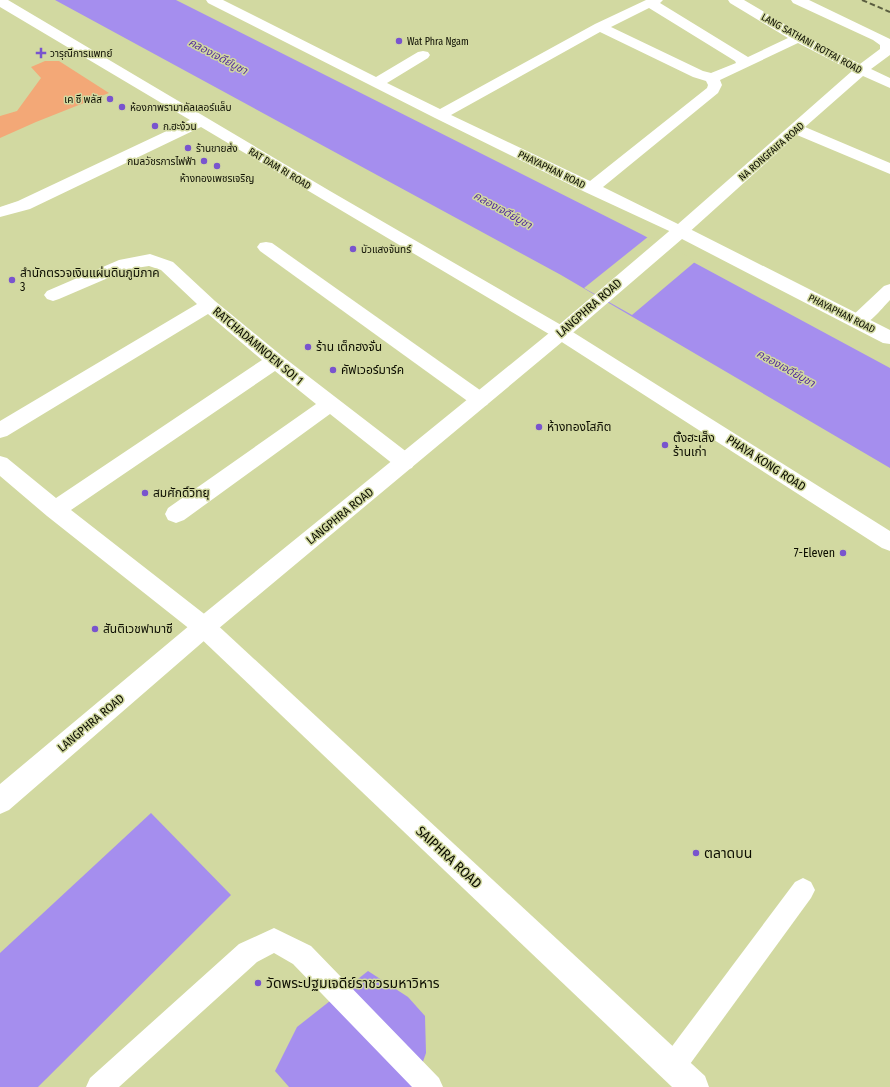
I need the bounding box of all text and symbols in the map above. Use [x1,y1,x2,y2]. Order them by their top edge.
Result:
street label: LANG SATHANI ROTFAI ROAD [759,11,864,77]
water label: คลองเจดีย์บูชา [186,36,250,78]
marker: Wat Phra Ngam [394,36,404,46]
place label: Wat Phra Ngam [407,36,469,48]
marker: วารุณีการแพทย์ [35,47,47,59]
place label: วารุณีการแพทย์ [50,48,112,60]
place label: เค ซี พลัส [64,94,102,106]
marker: เค ซี พลัส [105,94,115,104]
place label: ห้องภาพรามาคัลเลอร์แล็บ [130,101,232,114]
marker: ห้องภาพรามาคัลเลอร์แล็บ [117,102,127,112]
street label: NA RONGFAIFA ROAD [736,120,807,184]
marker: ก.ฮะง้วน [150,121,160,131]
place label: ก.ฮะง้วน [163,121,197,133]
place label: ร้านขายส่ง [196,142,238,155]
marker: ร้านขายส่ง [183,143,193,153]
street label: RAT DAM RI ROAD [246,146,313,192]
street label: PHAYAPHAN ROAD [516,148,587,191]
place label: กมลวัชรการไฟฟ้า [127,156,196,168]
marker: กมลวัชรการไฟฟ้า [199,156,209,166]
marker: ห้างทองเพชรเจริญ [212,161,222,171]
place label: ห้างทองเพชรเจริญ [180,173,254,185]
water label: คลองเจดีย์บูชา [471,189,535,232]
marker: บัวแสงจันทร์ [348,244,358,254]
place label: บัวแสงจันทร์ [361,244,412,256]
place label: สำนักตรวจเงินแผ่นดินภูมิภาค 3 [20,266,160,294]
marker: สำนักตรวจเงินแผ่นดินภูมิภาค 3 [7,275,17,285]
street label: LANGPHRA ROAD [553,276,625,340]
street label: PHAYAPHAN ROAD [806,292,877,336]
street label: RATCHADAMNOEN SOI 1 [210,304,306,388]
place label: ร้าน เต็กฮงจั่น [316,339,382,354]
marker: ร้าน เต็กฮงจั่น [303,342,313,352]
water label: คลองเจดีย์บูชา [754,347,818,390]
place label: คัฟเวอร์มาร์ค [341,363,404,377]
marker: คัฟเวอร์มาร์ค [328,365,338,375]
place label: ห้างทองโสภิต [547,420,611,434]
marker: ห้างทองโสภิต [534,422,544,432]
place label: ตั้งฮะเส็ง ร้านเก่า [673,430,715,459]
street label: PHAYA KONG ROAD [724,432,808,494]
marker: ตั้งฮะเส็ง ร้านเก่า [660,440,670,450]
street label: LANGPHRA ROAD [304,485,376,547]
place label: สมศักดิ์วิทยุ [153,486,210,500]
marker: สมศักดิ์วิทยุ [140,488,150,498]
place label: 7-Eleven [794,546,835,560]
marker: 7-Eleven [838,548,848,558]
place label: สันติเวชฟามาซี [103,622,173,636]
marker: สันติเวชฟามาซี [90,624,100,634]
street label: LANGPHRA ROAD [55,691,127,755]
street label: SAIPHRA ROAD [412,823,485,892]
place label: ตลาดบน [704,845,752,862]
marker: ตลาดบน [691,848,701,858]
place label: วัดพระปฐมเจดีย์ราชวรมหาวิหาร [266,975,440,992]
marker: วัดพระปฐมเจดีย์ราชวรมหาวิหาร [253,978,263,988]

